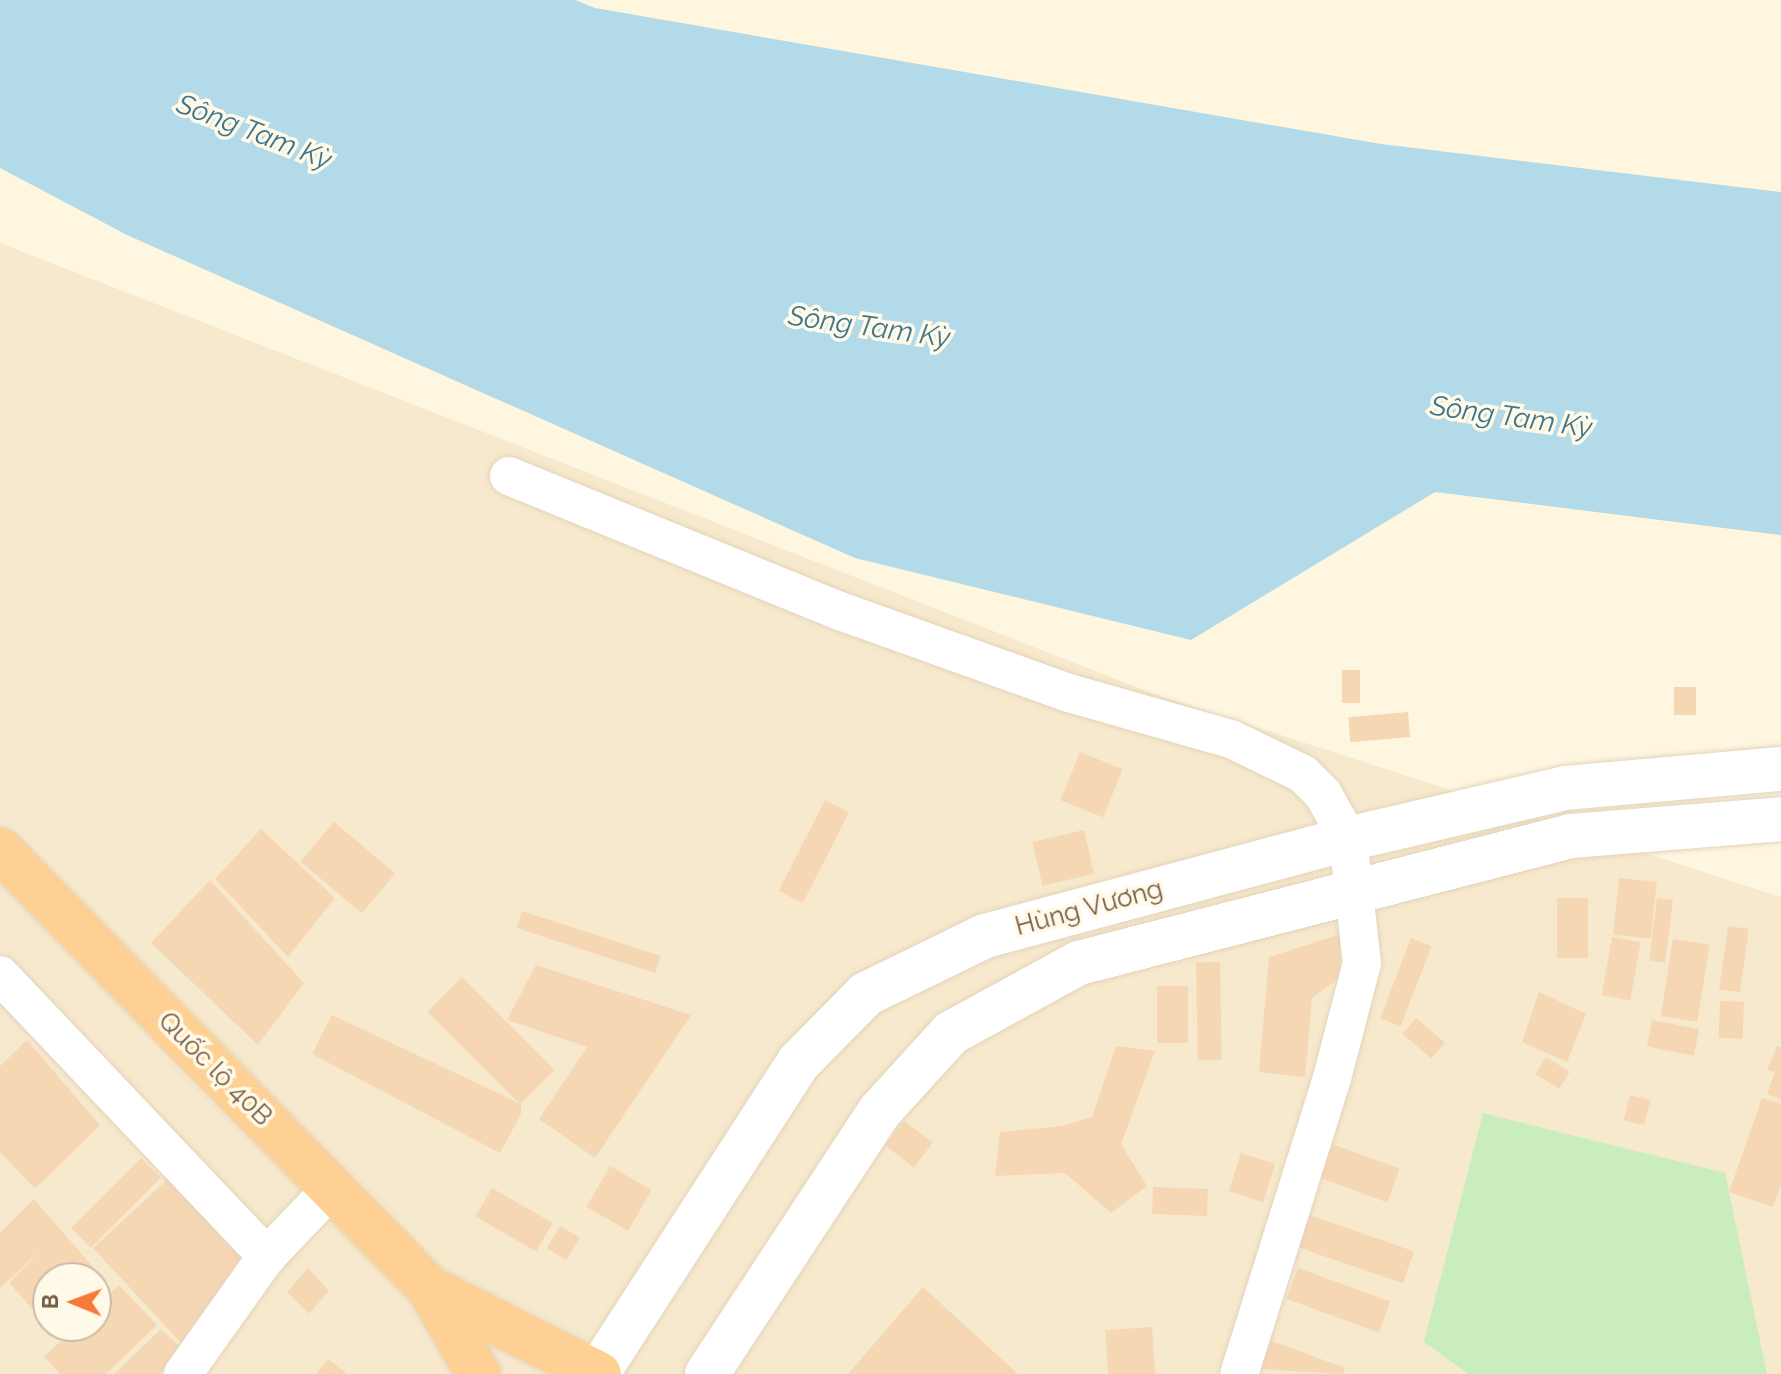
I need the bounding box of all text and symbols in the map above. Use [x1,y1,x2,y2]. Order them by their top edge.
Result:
water label: Sông Tam Kỳ [172,87,336,177]
water label: Sông Tam Kỳ [786,299,952,355]
water label: Sông Tam Kỳ [1428,389,1594,445]
street label: Hùng Vương [1011,873,1167,943]
street label: Quốc lộ 40B [152,1006,278,1132]
north arrow [32,1262,112,1342]
text: B [37,1294,63,1309]

